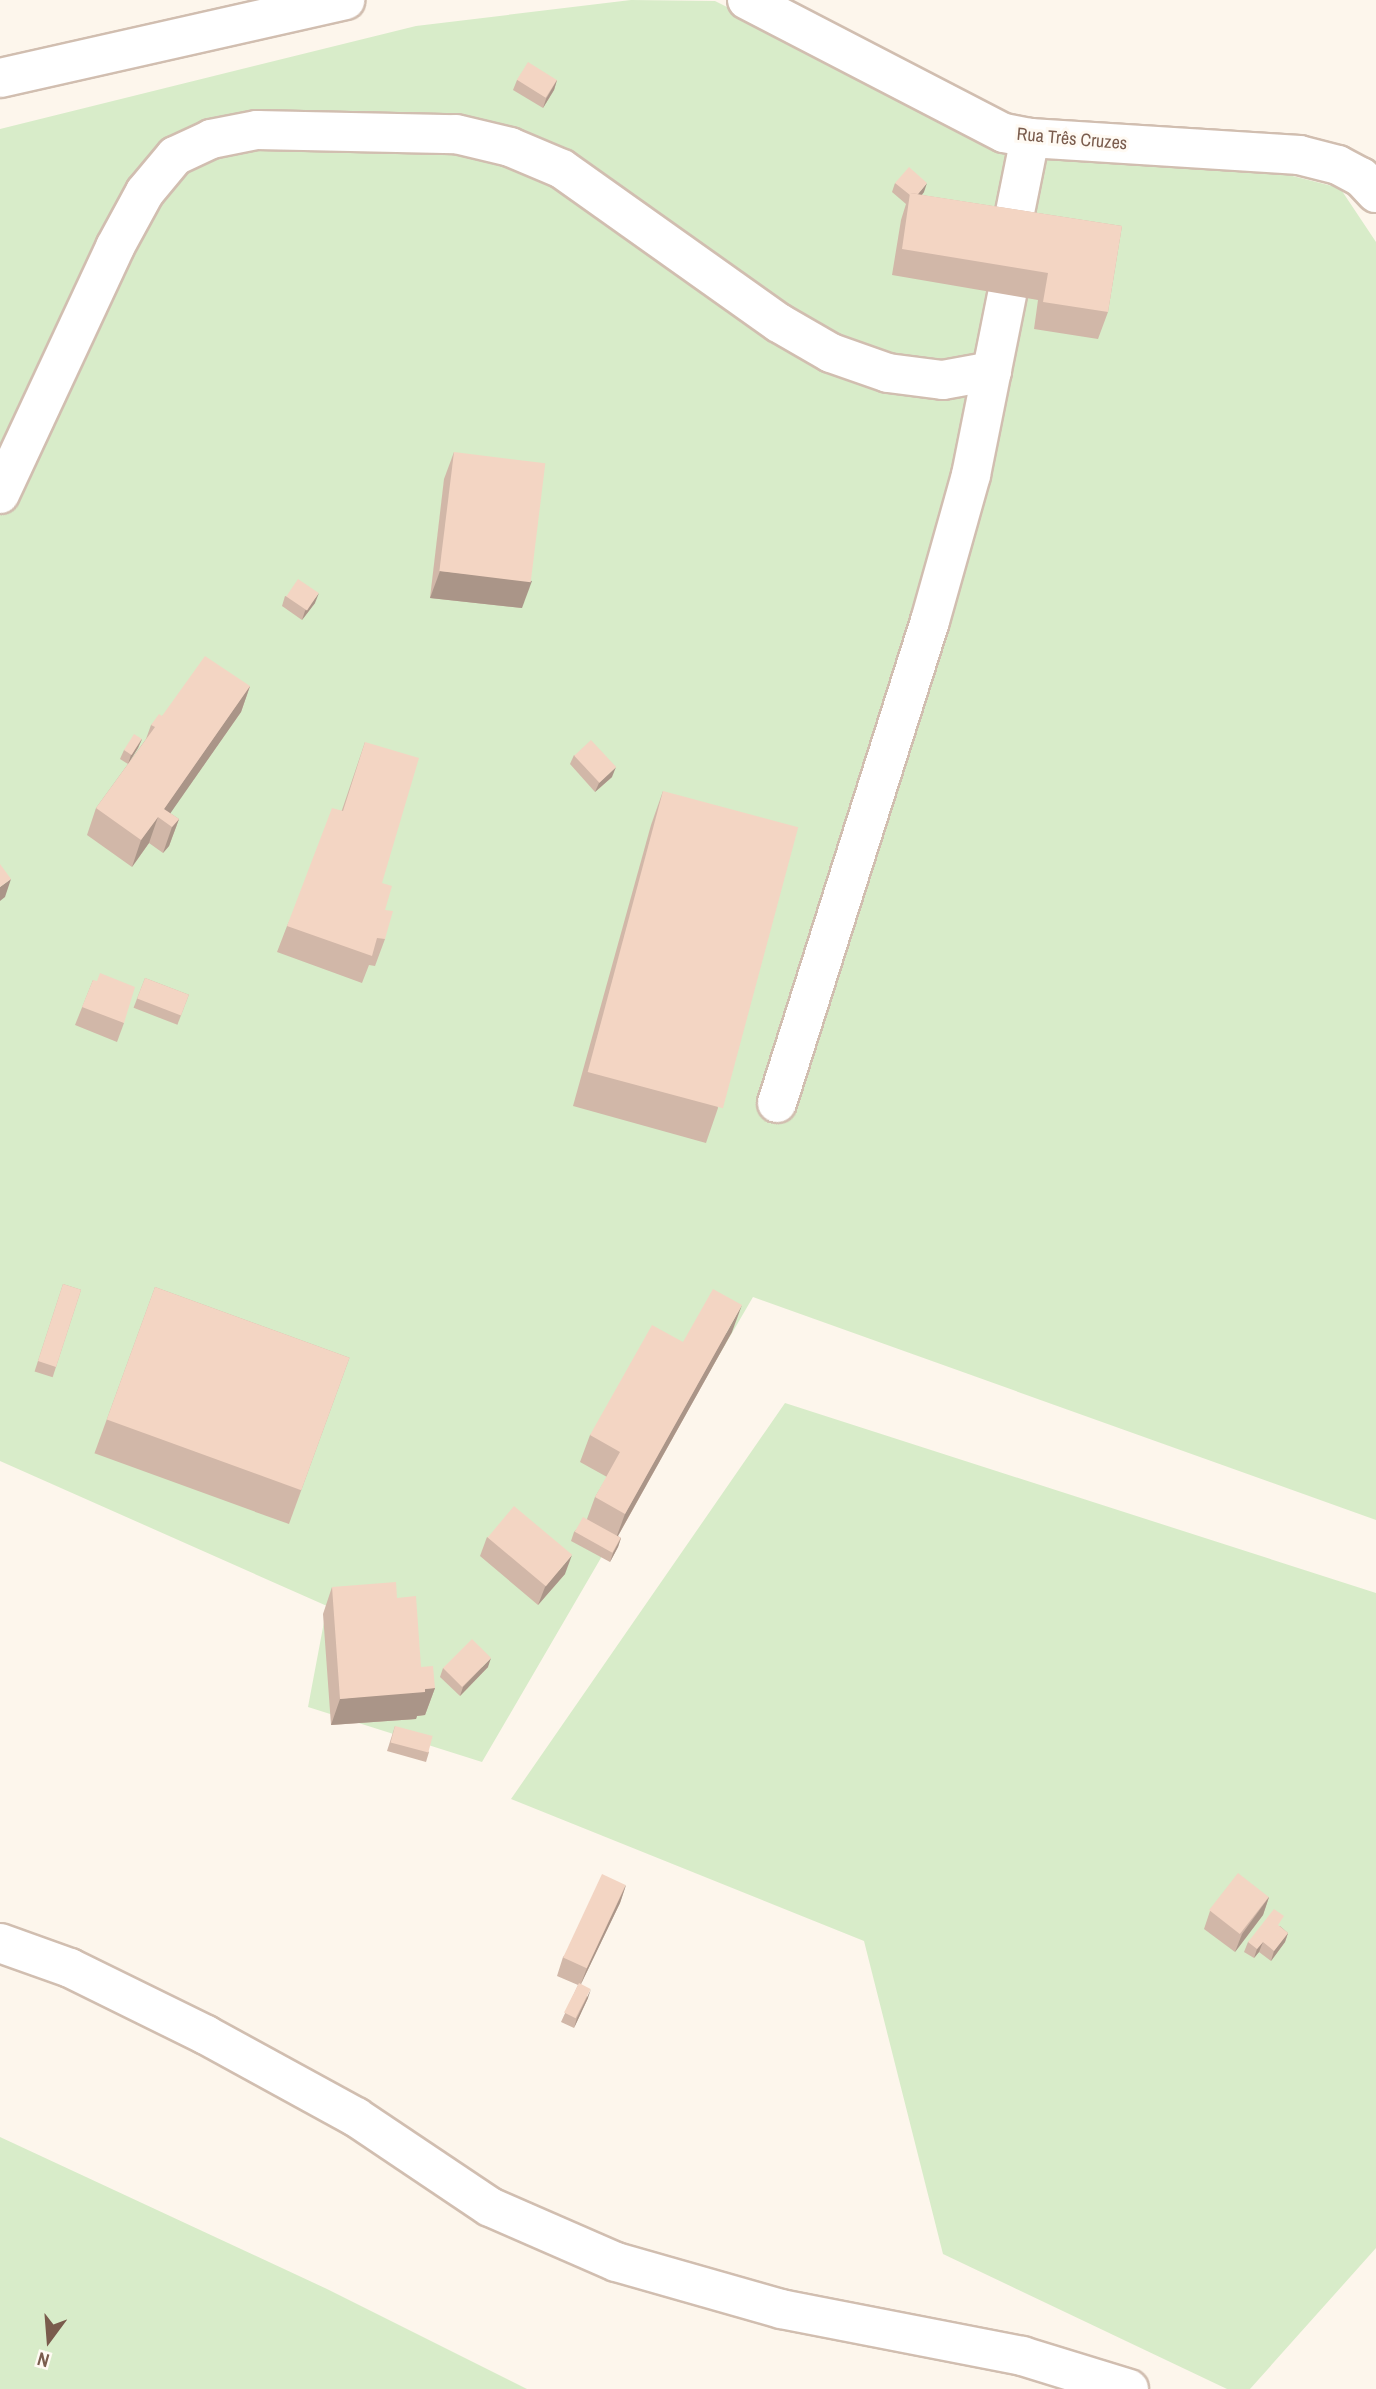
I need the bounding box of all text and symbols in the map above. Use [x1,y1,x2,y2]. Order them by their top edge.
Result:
street label: Rua Três Cruzes [1016,123,1128,155]
north arrow [14,2305,84,2375]
text: N [34,2346,52,2374]

